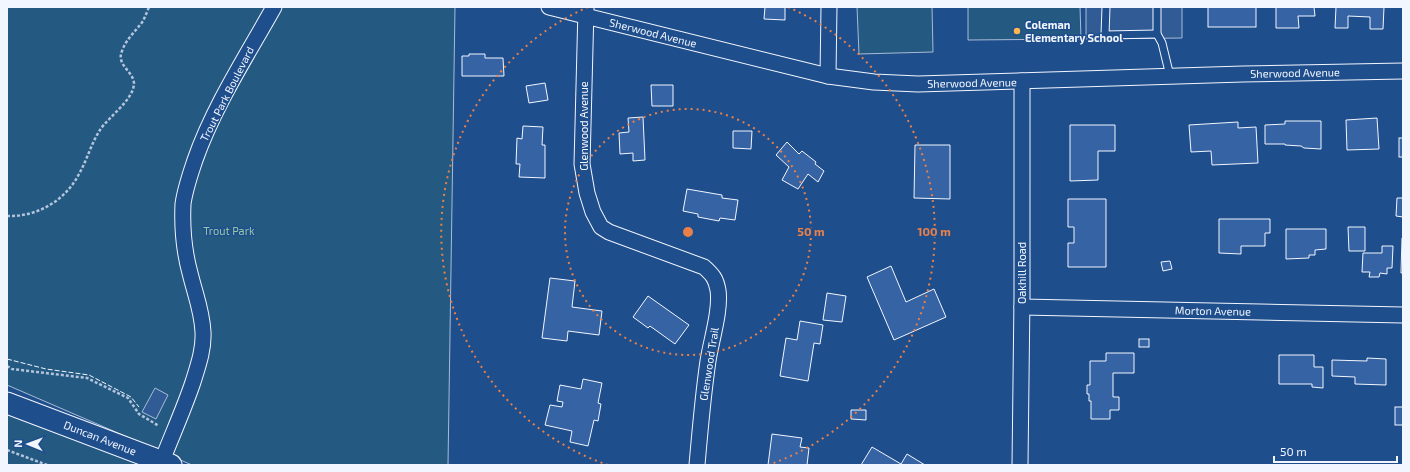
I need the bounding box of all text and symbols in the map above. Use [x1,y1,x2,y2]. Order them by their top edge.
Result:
street label: Sherwood Avenue [608,15,698,50]
place label: Coleman Elementary School [1025,18,1123,45]
marker: Coleman Elementary School [1012,26,1022,36]
street label: Trout Park Boulevard [197,44,256,143]
street label: Sherwood Avenue [1250,65,1340,80]
street label: Sherwood Avenue [927,75,1017,90]
street label: Glenwood Avenue [577,81,590,171]
park label: Trout Park [203,224,255,237]
text: 50 m [797,224,825,238]
text: 100 m [917,224,951,238]
centre of rings [681,225,695,239]
street label: Oakhill Road [1015,242,1028,304]
street label: Morton Avenue [1175,303,1251,318]
street label: Glenwood Trail [696,325,721,402]
street label: Duncan Avenue [62,418,138,457]
north arrow [8,424,48,464]
scale bar [1274,438,1397,464]
text: N [11,440,24,448]
text: 50 m [1280,444,1307,458]

